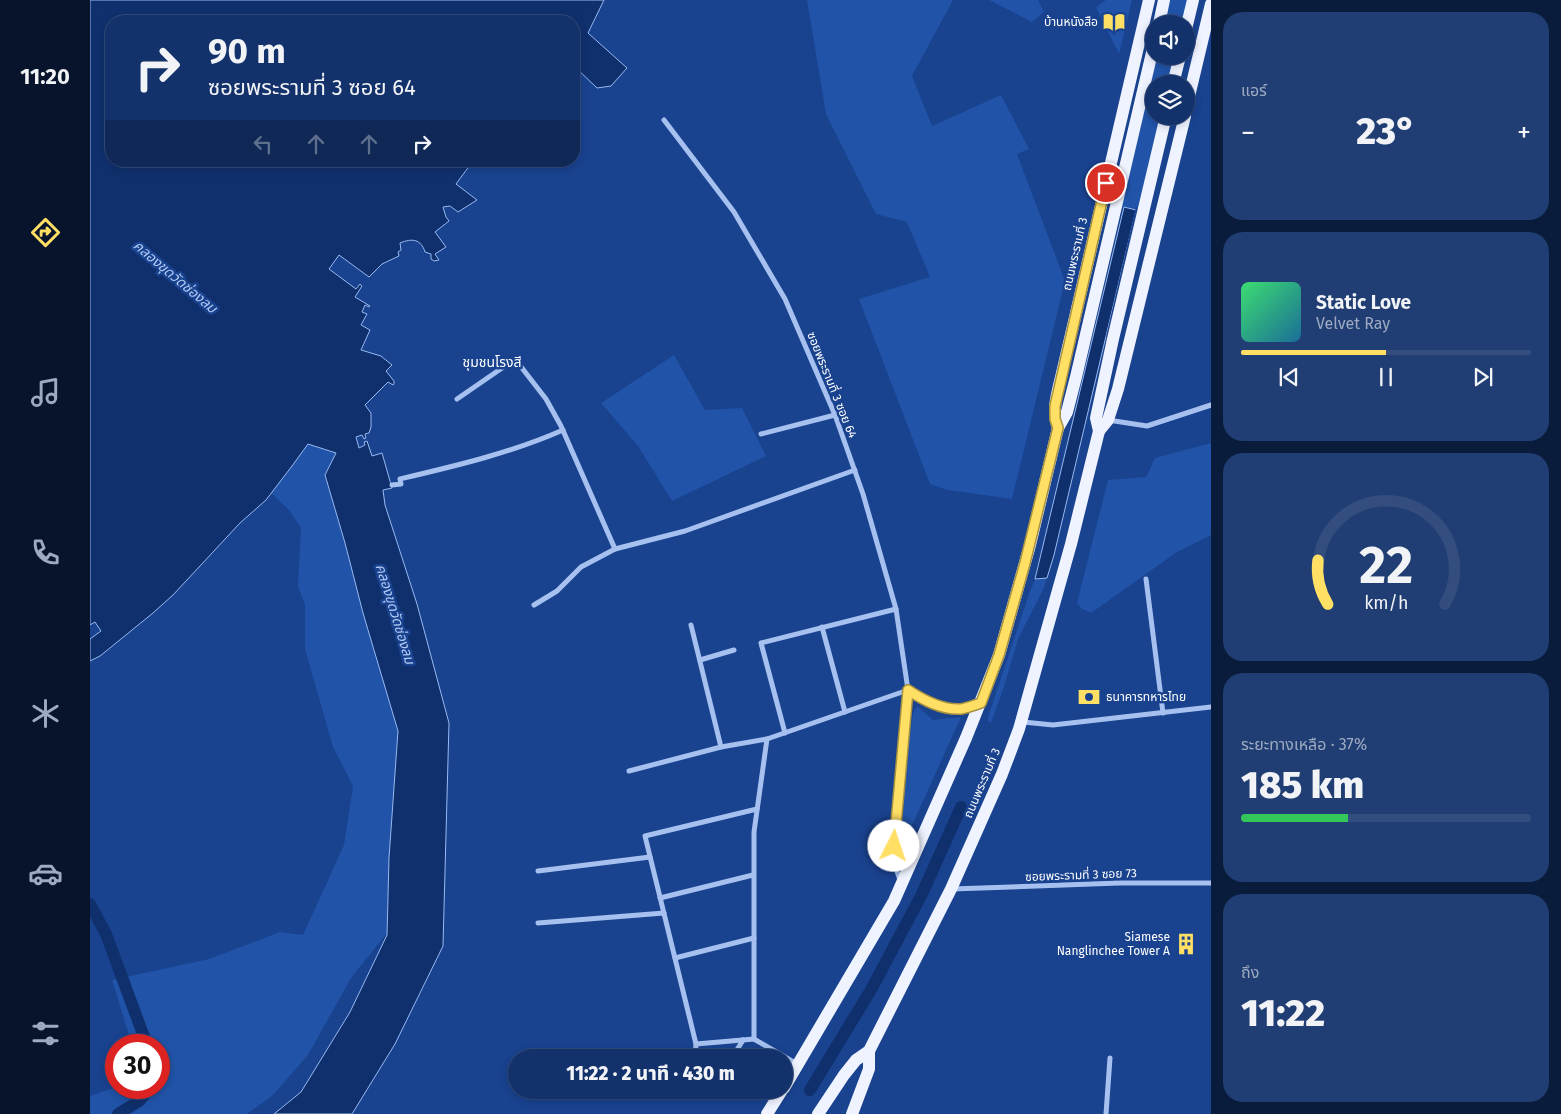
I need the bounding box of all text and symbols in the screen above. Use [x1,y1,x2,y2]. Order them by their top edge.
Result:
library icon: บ้านหนังสือ [1101,9,1127,35]
place label: บ้านหนังสือ [1044,15,1098,29]
map controls [1145,15,1195,125]
button: sound [1145,15,1195,65]
text: 90 m [208,30,286,72]
icon: right [125,35,190,100]
text: 11:20 [20,63,70,90]
text: ซอยพระรามที่ 3 ซอย 64 [208,74,416,101]
button: layers [1145,75,1195,125]
text: แอร์ [1241,81,1267,100]
text: 23° [1356,108,1416,154]
text: − [1241,116,1255,149]
text: + [1517,116,1531,149]
icon: left [249,130,277,158]
icon: ahead [302,130,330,158]
icon: ahead [355,130,383,158]
icon: right [408,130,436,158]
pin [1085,162,1127,204]
icon: arrive [1092,169,1120,197]
icon: directions [28,215,63,250]
street label: ถนนพระรามที่ 3 [1058,216,1090,292]
water label: คลองขุดวัดช่องลม [130,237,221,318]
text: Static Love [1316,291,1411,314]
text: Velvet Ray [1316,314,1390,333]
street label: ซอยพระรามที่ 3 ซอย 64 [804,329,862,441]
district label: ชุมชนโรงสี [462,354,522,371]
icon: previous [1275,363,1303,391]
icon: pause [1372,363,1400,391]
icon: next [1469,363,1497,391]
icon: music [28,375,63,410]
text: 22 [1359,534,1413,597]
icon: phone [28,535,63,570]
water label: คลองขุดวัดช่องลม [372,562,419,667]
text: km/h [1364,592,1408,614]
bank icon: ธนาคารทหารไทย [1076,684,1102,710]
place label: ธนาคารทหารไทย [1106,690,1186,704]
icon: climate [28,696,63,731]
text: ระยะทางเหลือ · 37% [1241,735,1367,754]
street label: ถนนพระรามที่ 3 [959,745,1003,820]
text: 185 km [1241,762,1364,808]
position arrow [867,819,919,871]
icon: car [28,856,63,891]
street label: ซอยพระรามที่ 3 ซอย 73 [1025,864,1137,884]
place label: Siamese Nanglinchee Tower A [1057,930,1170,958]
building icon: Siamese Nanglinchee Tower A [1173,931,1199,957]
text: ถึง [1241,963,1259,982]
text: 11:22 [1241,990,1325,1036]
icon: filters [28,1016,63,1051]
speed limit sign: 30 [105,1034,170,1099]
text: 11:22 · 2 นาที · 430 m [566,1062,735,1085]

